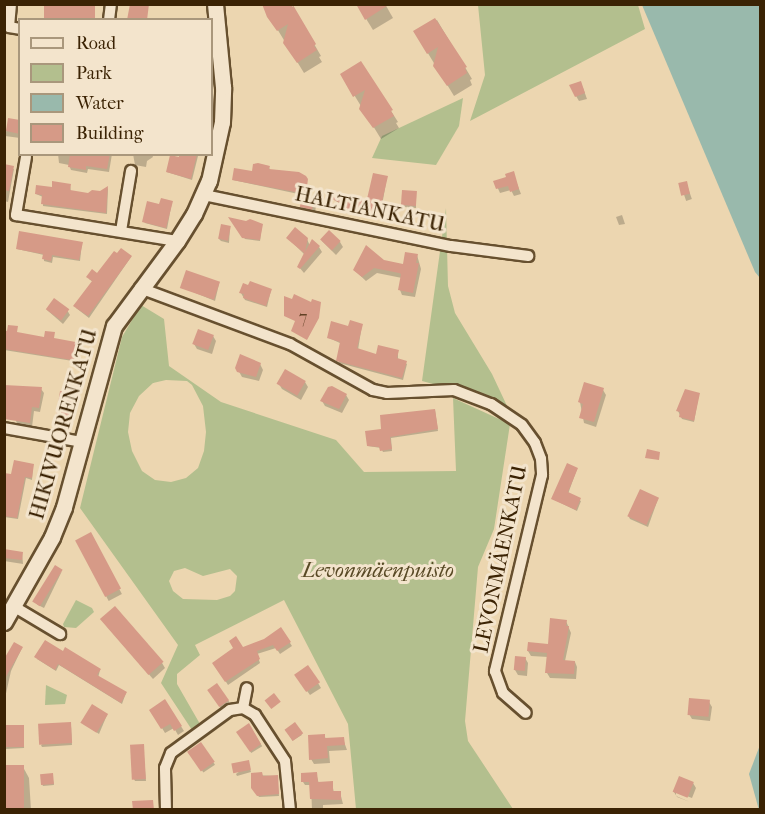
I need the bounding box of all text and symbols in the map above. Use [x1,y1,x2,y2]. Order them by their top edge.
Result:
legend [18,18,213,156]
text: Road [76,33,116,54]
text: Park [76,63,112,84]
text: Water [76,93,124,114]
text: Building [76,123,143,144]
street label: HALTIANKATU [293,181,447,237]
house number: 7 [299,307,307,329]
street label: HIKIVUORENKATU [24,326,102,522]
street label: LEVONMÄENKATU [468,463,532,655]
park label: Levonmäenpuisto [302,557,454,583]

